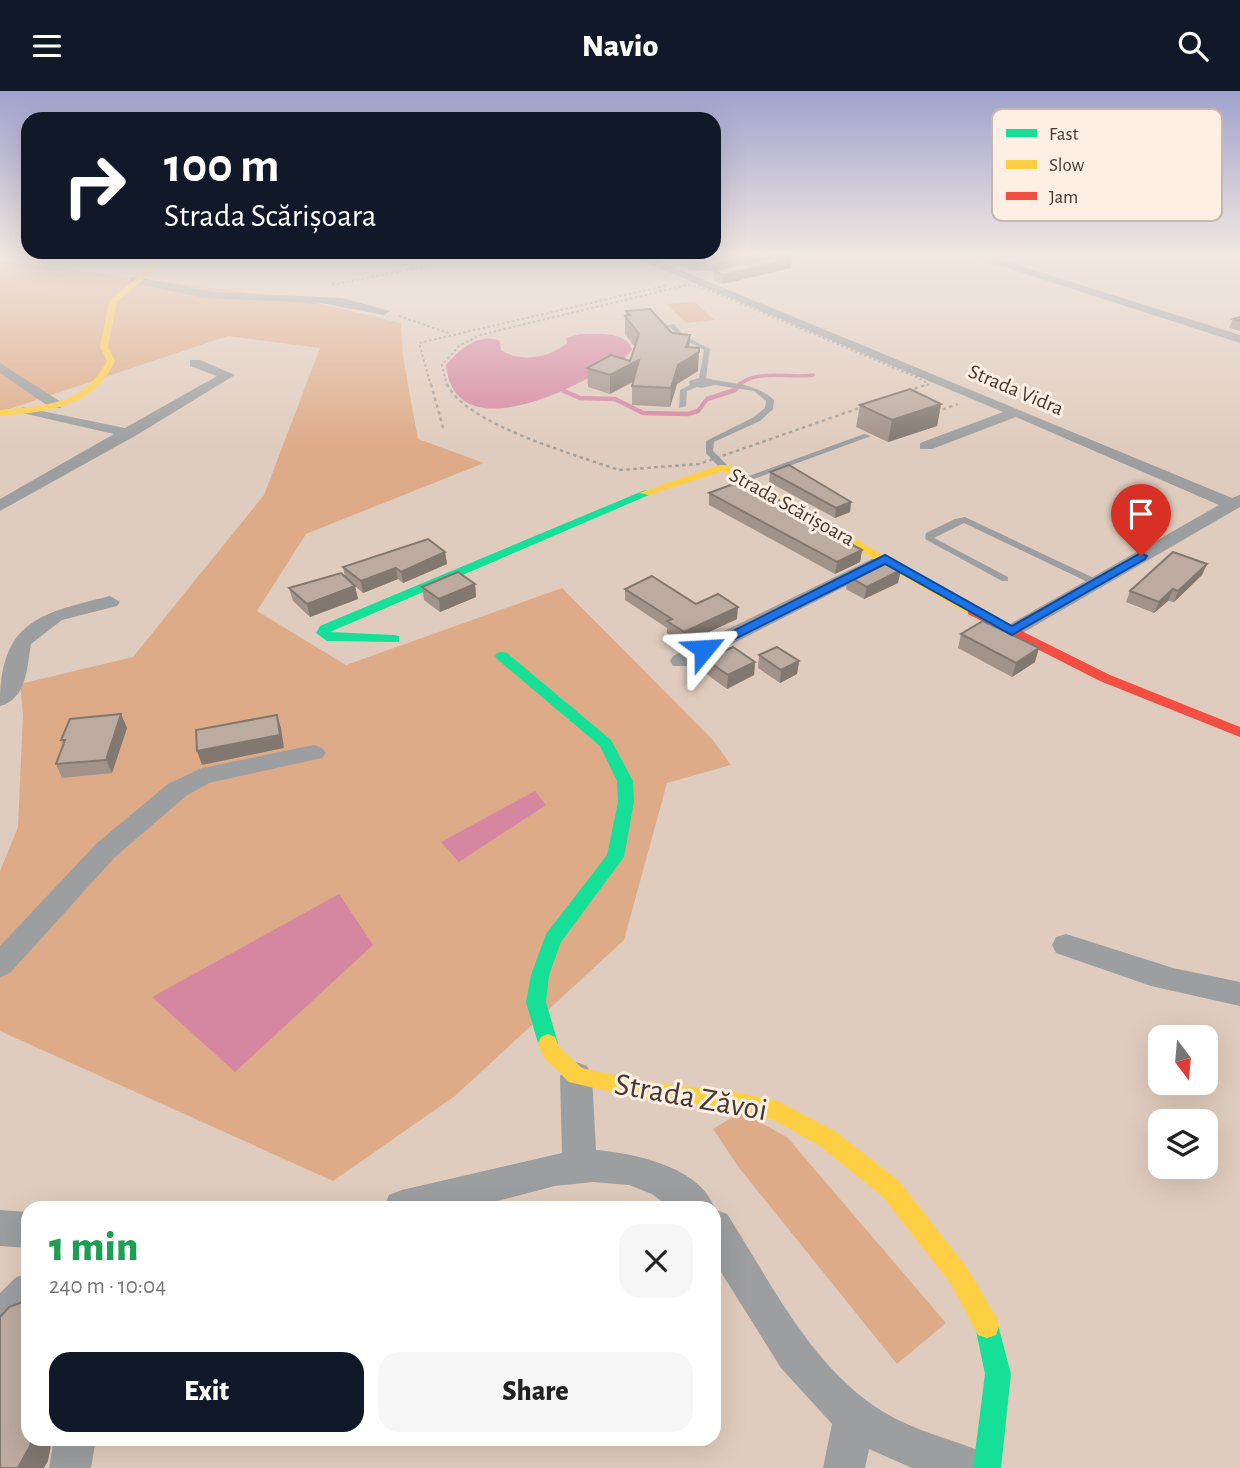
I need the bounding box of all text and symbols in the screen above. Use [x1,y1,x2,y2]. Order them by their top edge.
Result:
icon: menu [28,27,66,65]
icon: search [1174,27,1212,65]
text: Navio [582,30,658,62]
legend [992,109,1222,221]
text: Fast [1049,125,1079,144]
icon: right [49,140,140,231]
text: 100 m [164,142,280,191]
text: Slow [1049,156,1085,175]
text: Jam [1049,188,1078,207]
text: Strada Scărișoara [164,200,377,232]
street label: Strada Vidra [965,361,1067,420]
street label: Strada Scărișoara [725,464,858,552]
pin [1111,484,1171,556]
icon: arrive [1122,495,1160,533]
position arrow [667,612,741,686]
north arrow [1148,1025,1218,1095]
map controls [1148,1025,1218,1179]
street label: Strada Zăvoi [612,1068,770,1126]
button: layers [1148,1109,1218,1179]
button: close [619,1224,693,1298]
text: 1 min [49,1226,138,1268]
text: 240 m · 10:04 [49,1275,166,1298]
button: Exit [49,1352,364,1432]
button: Share [378,1352,693,1432]

